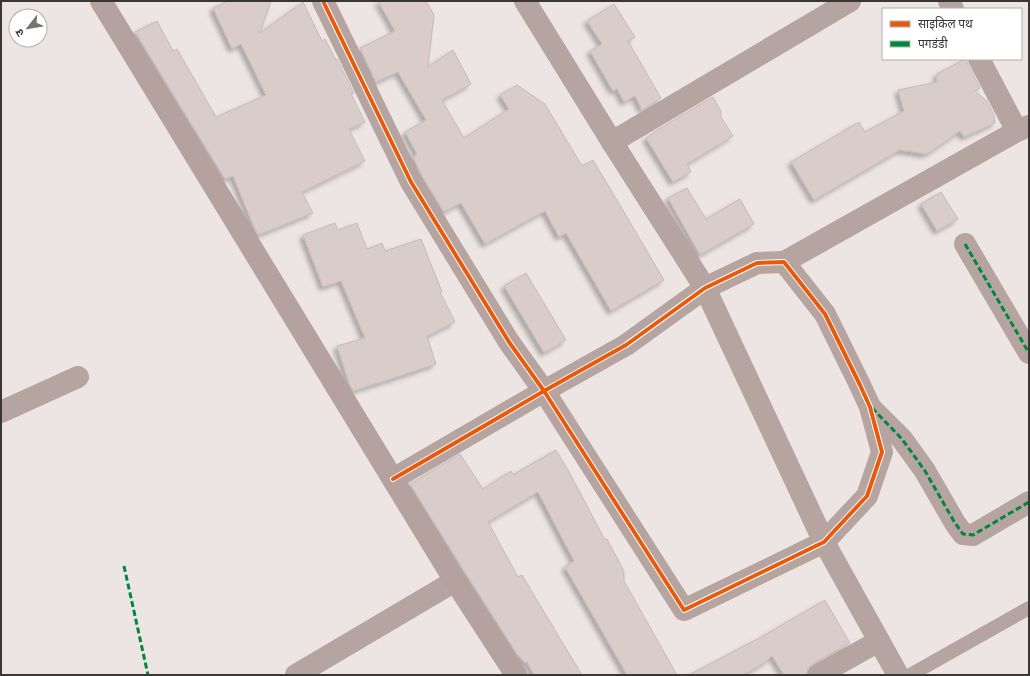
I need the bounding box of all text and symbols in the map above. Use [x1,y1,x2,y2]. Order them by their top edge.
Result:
north arrow [8,8,48,48]
legend [882,8,1022,60]
text: साइकिल पथ [918,16,973,32]
text: उ [11,26,27,40]
text: पगडंडी [918,36,948,52]

